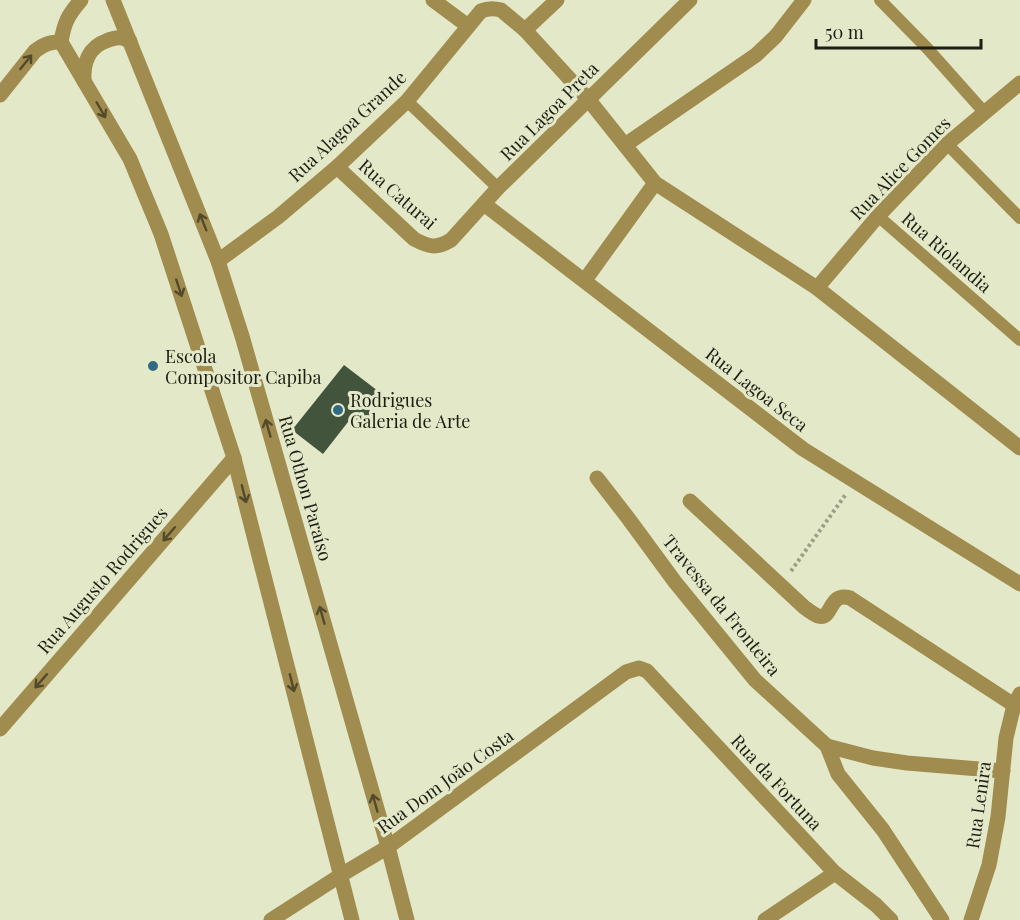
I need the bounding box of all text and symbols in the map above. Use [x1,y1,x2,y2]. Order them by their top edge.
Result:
scale bar [816,12,981,50]
text: 50 m [825,20,864,44]
one-way arrow [20,55,33,71]
street label: Rua Lagoa Preta [495,57,603,165]
street label: Rua Alagoa Grande [283,65,411,187]
one-way arrow [95,101,107,118]
street label: Rua Alice Gomes [845,111,955,225]
street label: Rua Caturai [354,154,442,234]
street label: Rua Riolandia [897,206,997,298]
one-way arrow [197,213,208,232]
one-way arrow [174,278,185,297]
street label: Rua Lagoa Seca [701,341,813,437]
place label: Escola Compositor Capiba [165,344,321,389]
marker: Escola Compositor Capiba [146,359,160,373]
place label: Rodrigues Galeria de Arte [350,388,470,433]
marker: Rodrigues Galeria de Arte [331,403,345,417]
street label: Rua Othon Paraíso [274,412,338,564]
one-way arrow [262,419,273,438]
one-way arrow [238,485,250,504]
street label: Rua Augusto Rodrigues [32,502,172,658]
one-way arrow [162,526,176,541]
street label: Travessa da Fronteira [658,529,786,681]
one-way arrow [316,606,327,625]
one-way arrow [34,673,48,688]
one-way arrow [287,674,298,693]
street label: Rua Dom João Costa [372,723,518,839]
street label: Rua da Fortuna [726,729,828,835]
street label: Rua Lenira [960,760,996,850]
one-way arrow [369,794,380,813]

